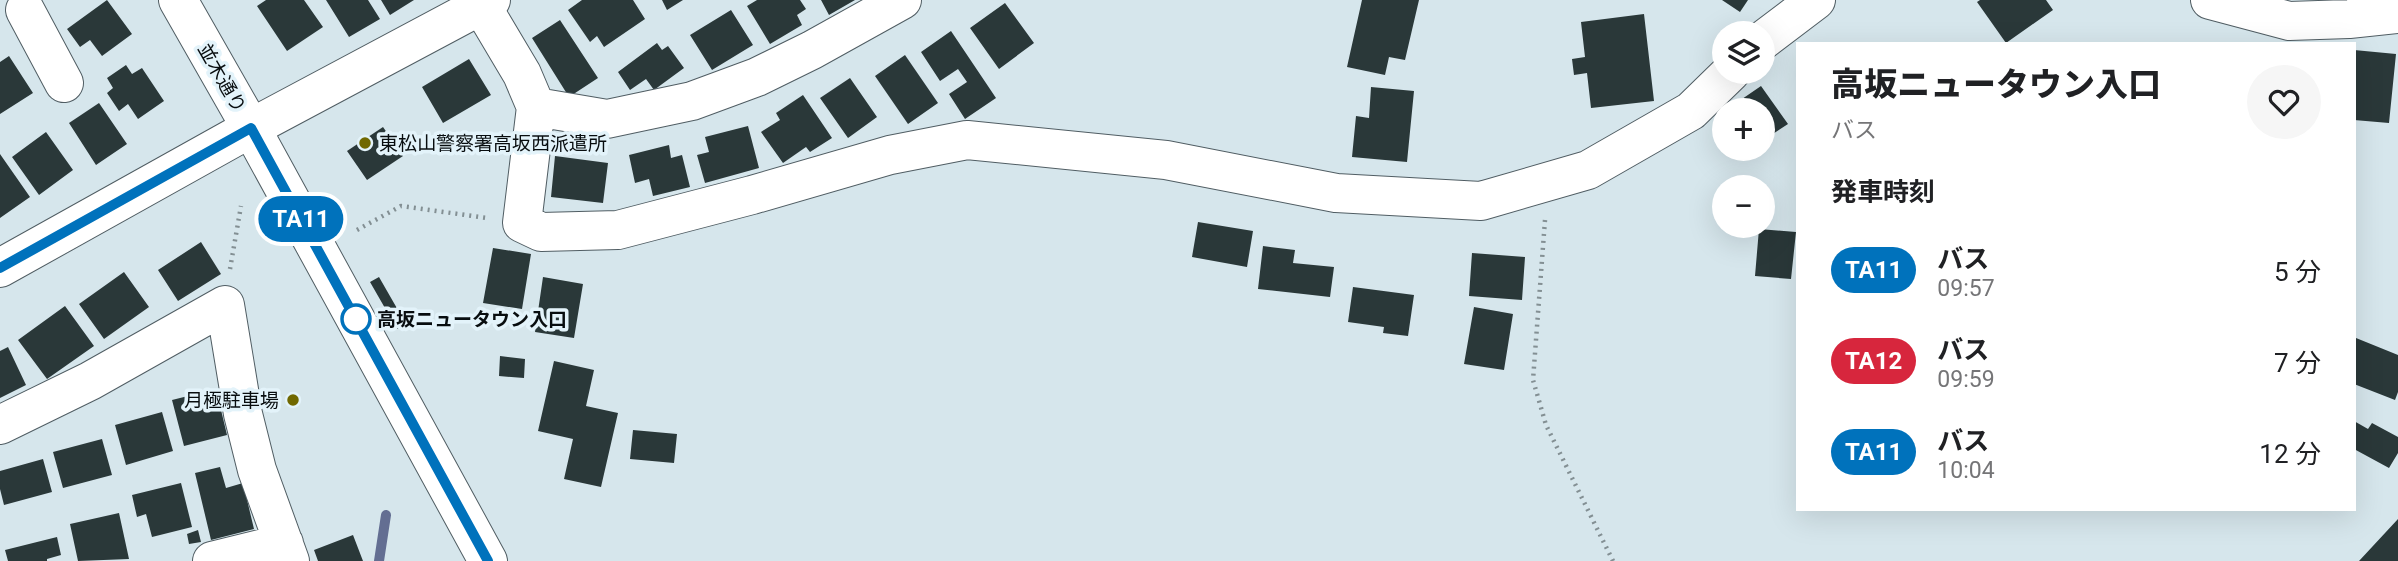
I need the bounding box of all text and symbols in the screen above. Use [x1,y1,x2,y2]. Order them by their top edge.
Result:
map controls [1712,21,1775,238]
button: layers [1712,21,1775,84]
street label: 並木通り [193,39,251,117]
text: 高坂ニュータウン入口 [1831,65,2161,104]
button: heart [2247,65,2321,139]
button: + [1712,98,1775,161]
text: バス [1831,117,1877,144]
place label: 東松山警察署高坂西派遣所 [379,132,607,155]
marker: 東松山警察署高坂西派遣所 [357,135,373,151]
button: − [1712,175,1775,238]
text: 発車時刻 [1831,177,1935,207]
line badge: TA11 [252,196,350,242]
text: TA11 [272,205,330,233]
text: バス [1937,244,1989,274]
text: TA11 [1845,256,1902,284]
text: 5 分 [2274,257,2321,287]
text: 09:57 [1937,275,1995,302]
marker: 高坂ニュータウン入口 [341,304,371,334]
place label: 高坂ニュータウン入口 [377,308,567,331]
text: バス [1937,335,1989,365]
text: TA12 [1845,347,1902,375]
text: 7 分 [2274,348,2321,378]
text: 09:59 [1937,366,1995,393]
place label: 月極駐車場 [184,389,279,412]
marker: 月極駐車場 [285,392,301,408]
text: バス [1937,426,1989,456]
text: TA11 [1845,438,1902,466]
text: 12 分 [2259,439,2321,469]
text: 10:04 [1937,457,1995,484]

